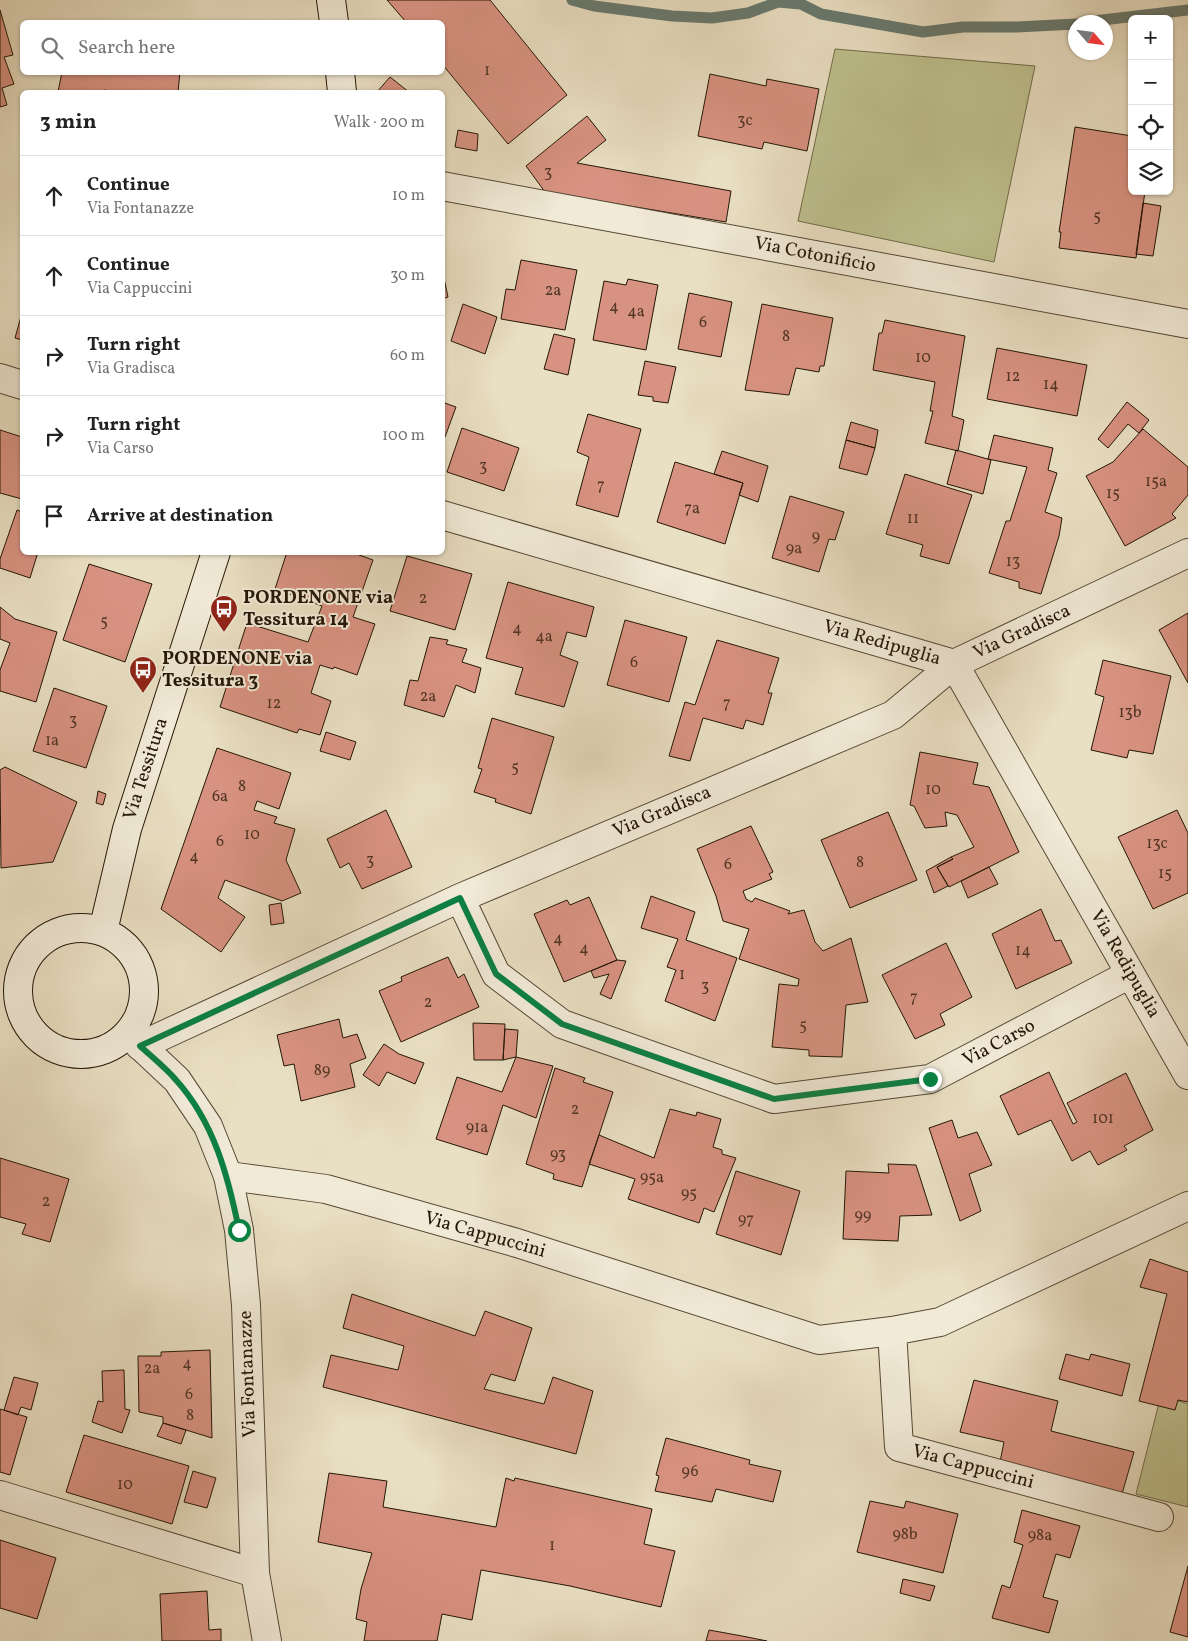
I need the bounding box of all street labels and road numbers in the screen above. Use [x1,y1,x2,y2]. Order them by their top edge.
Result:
street label: Via Cotonificio [752,230,878,280]
street label: Via Gradisca [969,598,1075,666]
street label: Via Redipuglia [820,614,944,672]
street label: Via Tessitura [117,715,175,823]
street label: Via Gradisca [609,780,715,844]
street label: Via Redipuglia [1083,905,1167,1023]
street label: Via Carso [958,1013,1040,1073]
street label: Via Cappuccini [421,1205,549,1265]
street label: Via Fontanazze [233,1310,263,1438]
street label: Via Cappuccini [909,1438,1037,1496]

